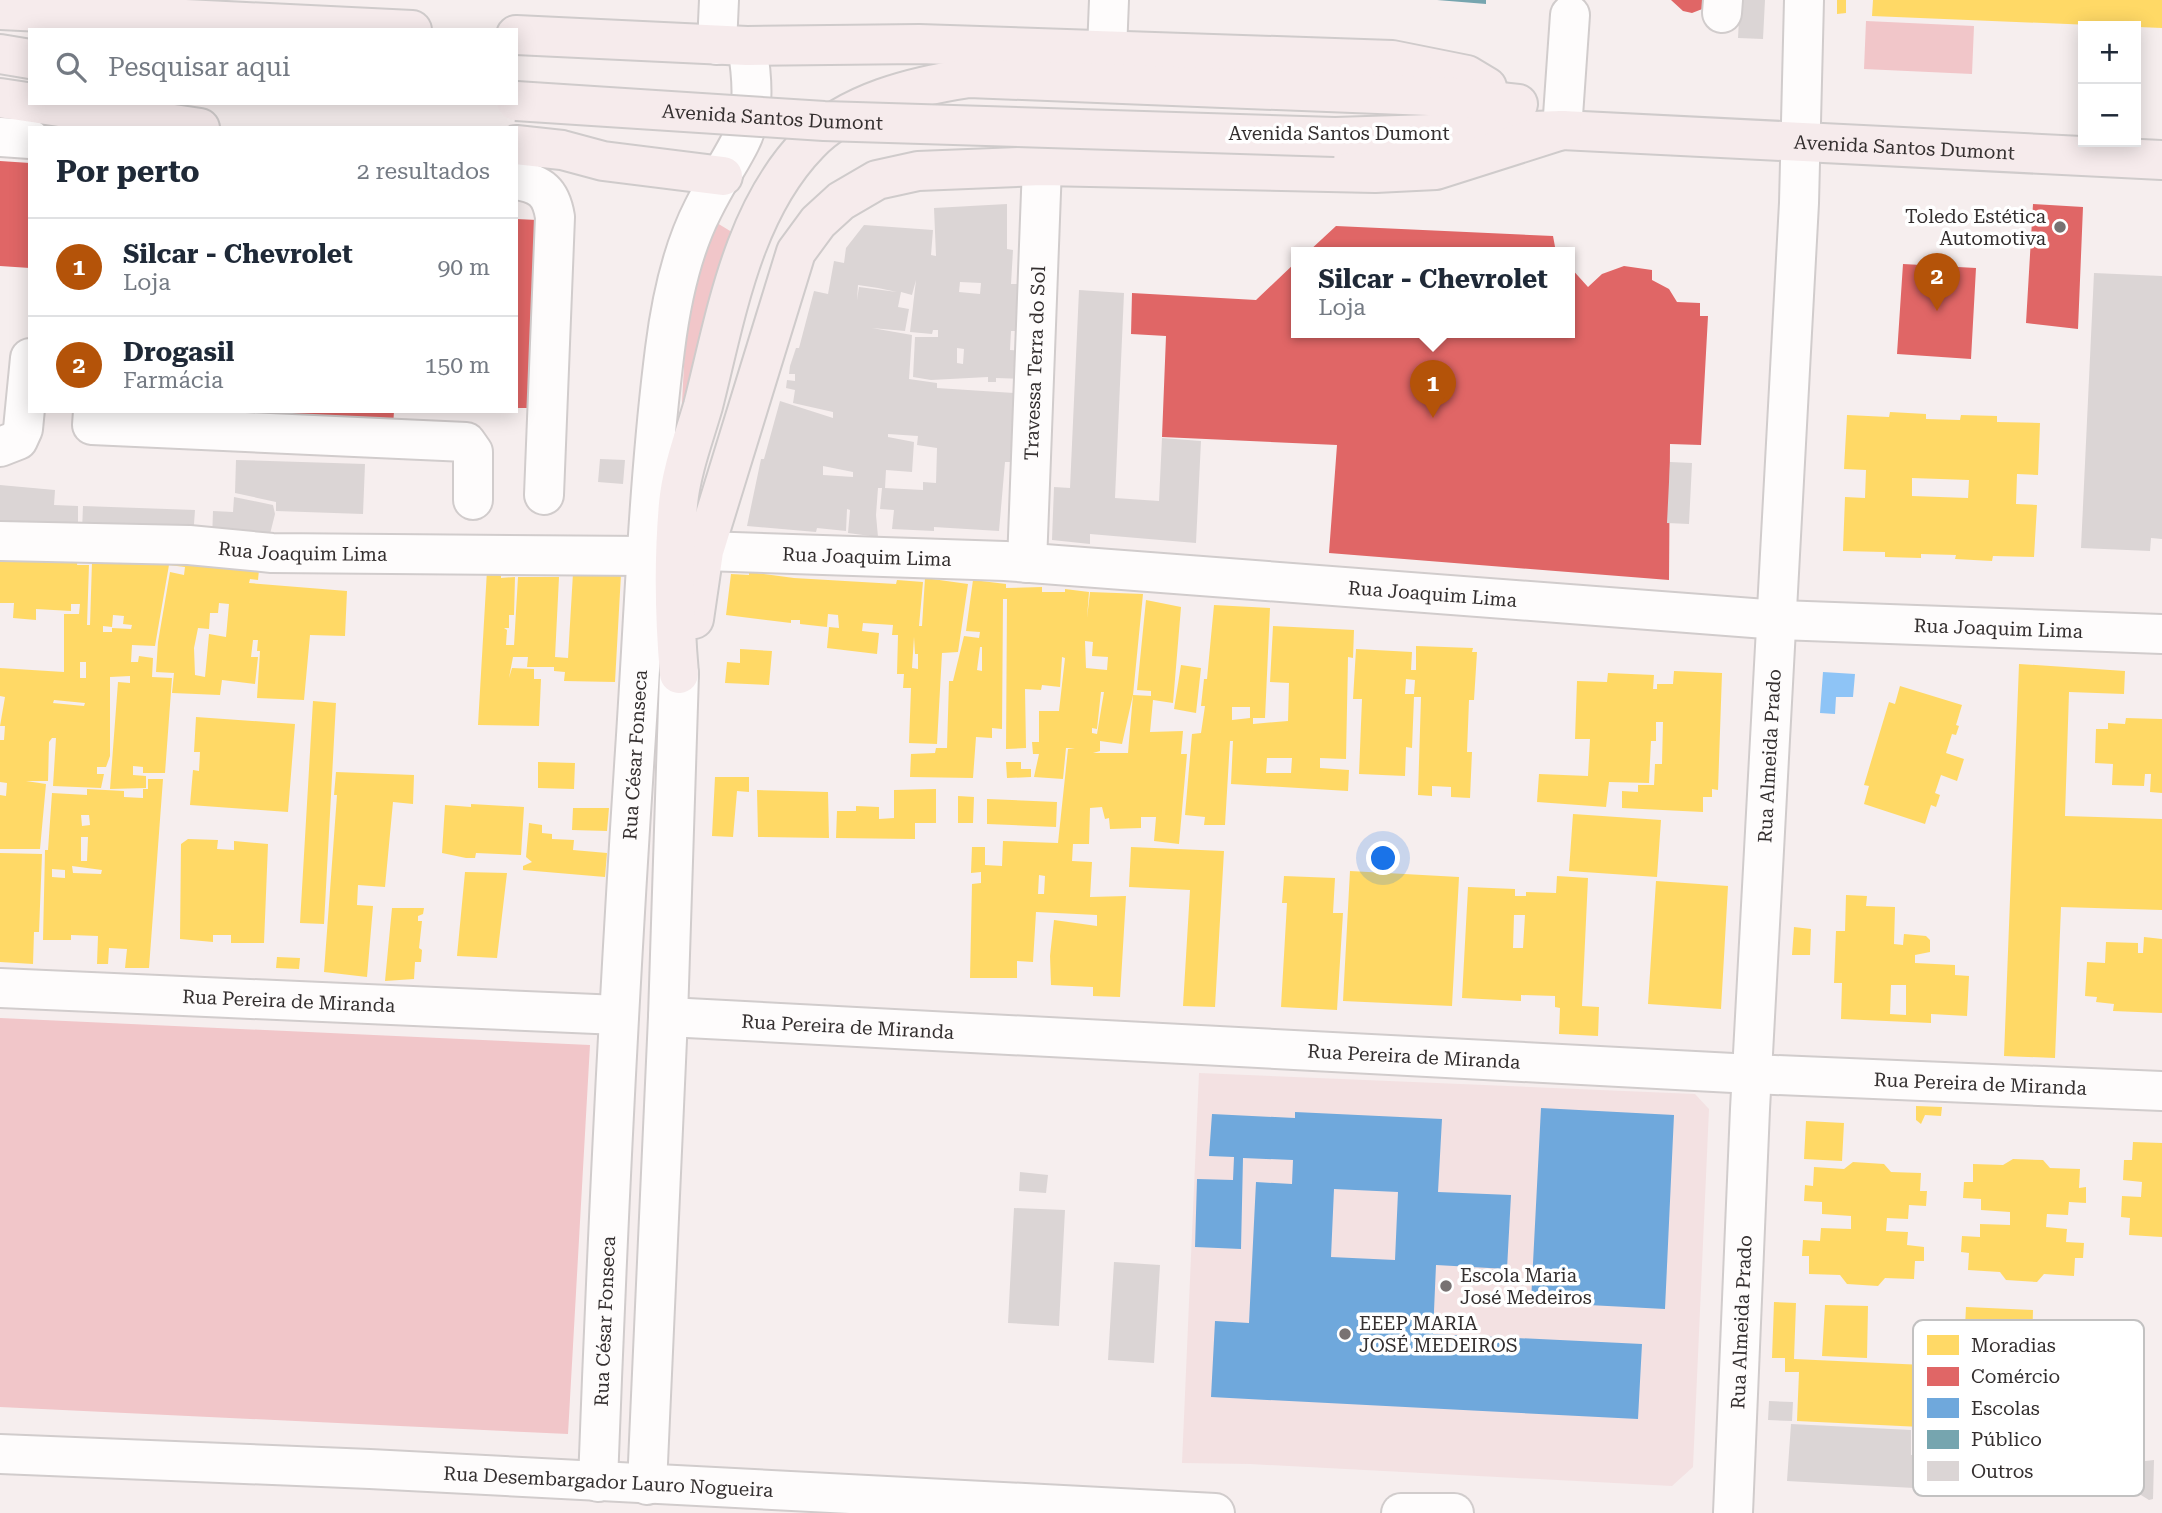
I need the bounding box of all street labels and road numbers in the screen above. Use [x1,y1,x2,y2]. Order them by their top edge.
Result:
street label: Avenida Santos Dumont [661,100,883,135]
street label: Avenida Santos Dumont [1228,122,1450,145]
street label: Avenida Santos Dumont [1793,131,2016,165]
street label: Travessa Terra do Sol [1020,265,1050,461]
street label: Rua Joaquim Lima [217,537,388,566]
street label: Rua Joaquim Lima [782,543,953,571]
street label: Rua Joaquim Lima [1347,576,1519,612]
street label: Rua Joaquim Lima [1913,614,2084,643]
street label: Rua César Fonseca [618,668,652,841]
street label: Rua Almeida Prado [1753,668,1786,844]
street label: Rua Pereira de Miranda [182,985,396,1017]
street label: Rua Pereira de Miranda [741,1010,955,1044]
street label: Rua Pereira de Miranda [1307,1040,1522,1074]
street label: Rua Pereira de Miranda [1873,1068,2088,1100]
street label: Rua César Fonseca [590,1235,620,1407]
street label: Rua Almeida Prado [1726,1235,1757,1410]
street label: Rua Desembargador Lauro Nogueira [443,1462,775,1502]

